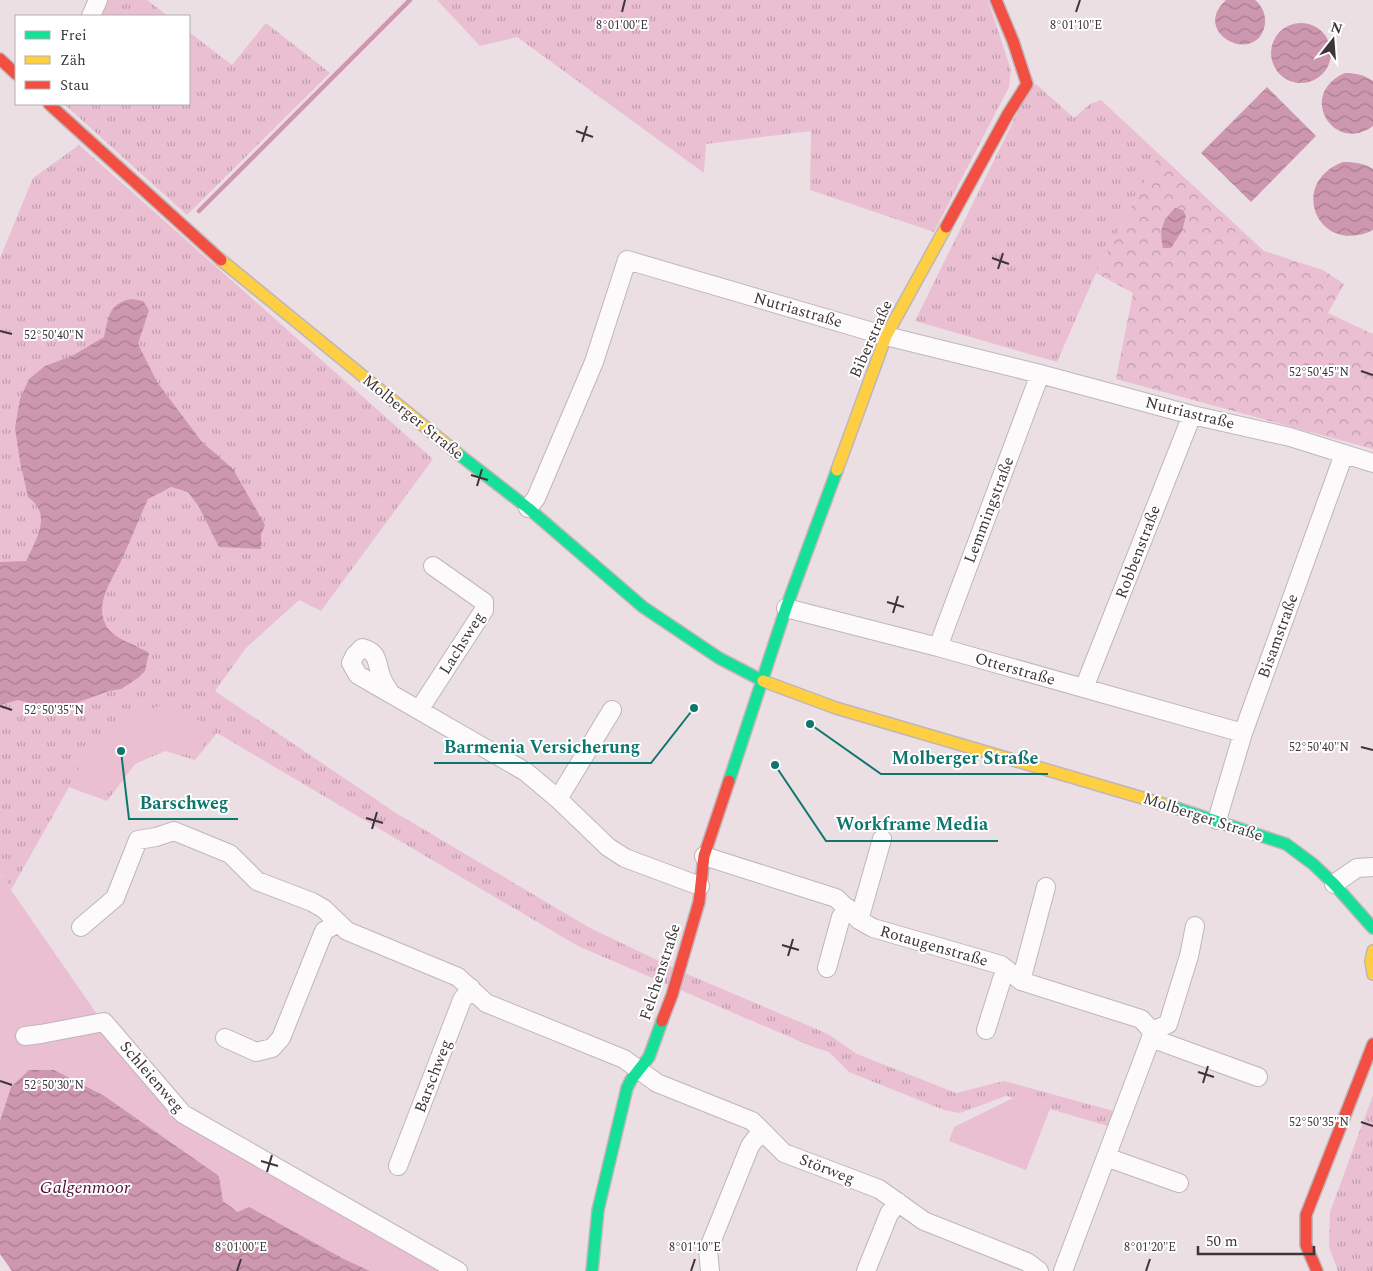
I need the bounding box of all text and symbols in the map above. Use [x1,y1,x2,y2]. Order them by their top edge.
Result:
legend [15,15,190,105]
north arrow [1308,15,1358,65]
text: 8°01'00"E [596,16,648,35]
text: 8°01'10"E [1050,16,1102,35]
text: N [1328,16,1345,40]
text: Frei [60,24,87,47]
text: Zäh [60,49,86,72]
text: Stau [60,74,89,97]
street label: Nutriastraße [751,286,845,334]
street label: Biberstraße [843,296,899,382]
text: 52°50'40"N [24,326,84,345]
text: 52°50'45"N [1289,363,1349,382]
street label: Molberger Straße [357,368,469,466]
street label: Nutriastraße [1143,390,1237,436]
street label: Lemmingstraße [958,453,1020,567]
street label: Robbenstraße [1109,502,1167,602]
street label: Bisamstraße [1252,590,1304,682]
street label: Lachsweg [433,607,491,679]
street label: Otterstraße [972,646,1058,692]
text: 52°50'35"N [24,701,84,720]
callout: Barmenia Versicherung [434,730,651,763]
text: Barmenia Versicherung [444,734,640,761]
text: 52°50'40"N [1289,738,1349,757]
callout: Molberger Straße [881,741,1048,774]
text: Molberger Straße [892,745,1039,772]
callout: Barschweg [129,786,238,819]
street label: Molberger Straße [1140,786,1266,848]
text: Barschweg [139,790,229,817]
callout: Workframe Media [826,808,998,841]
text: Workframe Media [836,811,989,838]
street label: Rotaugenstraße [877,919,991,973]
street label: Felchenstraße [633,921,687,1023]
street label: Schleienweg [114,1036,190,1118]
street label: Barschweg [408,1036,458,1116]
text: 52°50'30"N [24,1076,84,1095]
text: 52°50'35"N [1289,1113,1349,1132]
street label: Störweg [796,1147,858,1191]
water label: Galgenmoor [40,1174,131,1201]
scale bar [1198,1224,1314,1256]
text: 50 m [1206,1230,1238,1253]
text: 8°01'00"E [215,1238,267,1257]
text: 8°01'10"E [669,1238,721,1257]
text: 8°01'20"E [1124,1238,1176,1257]

